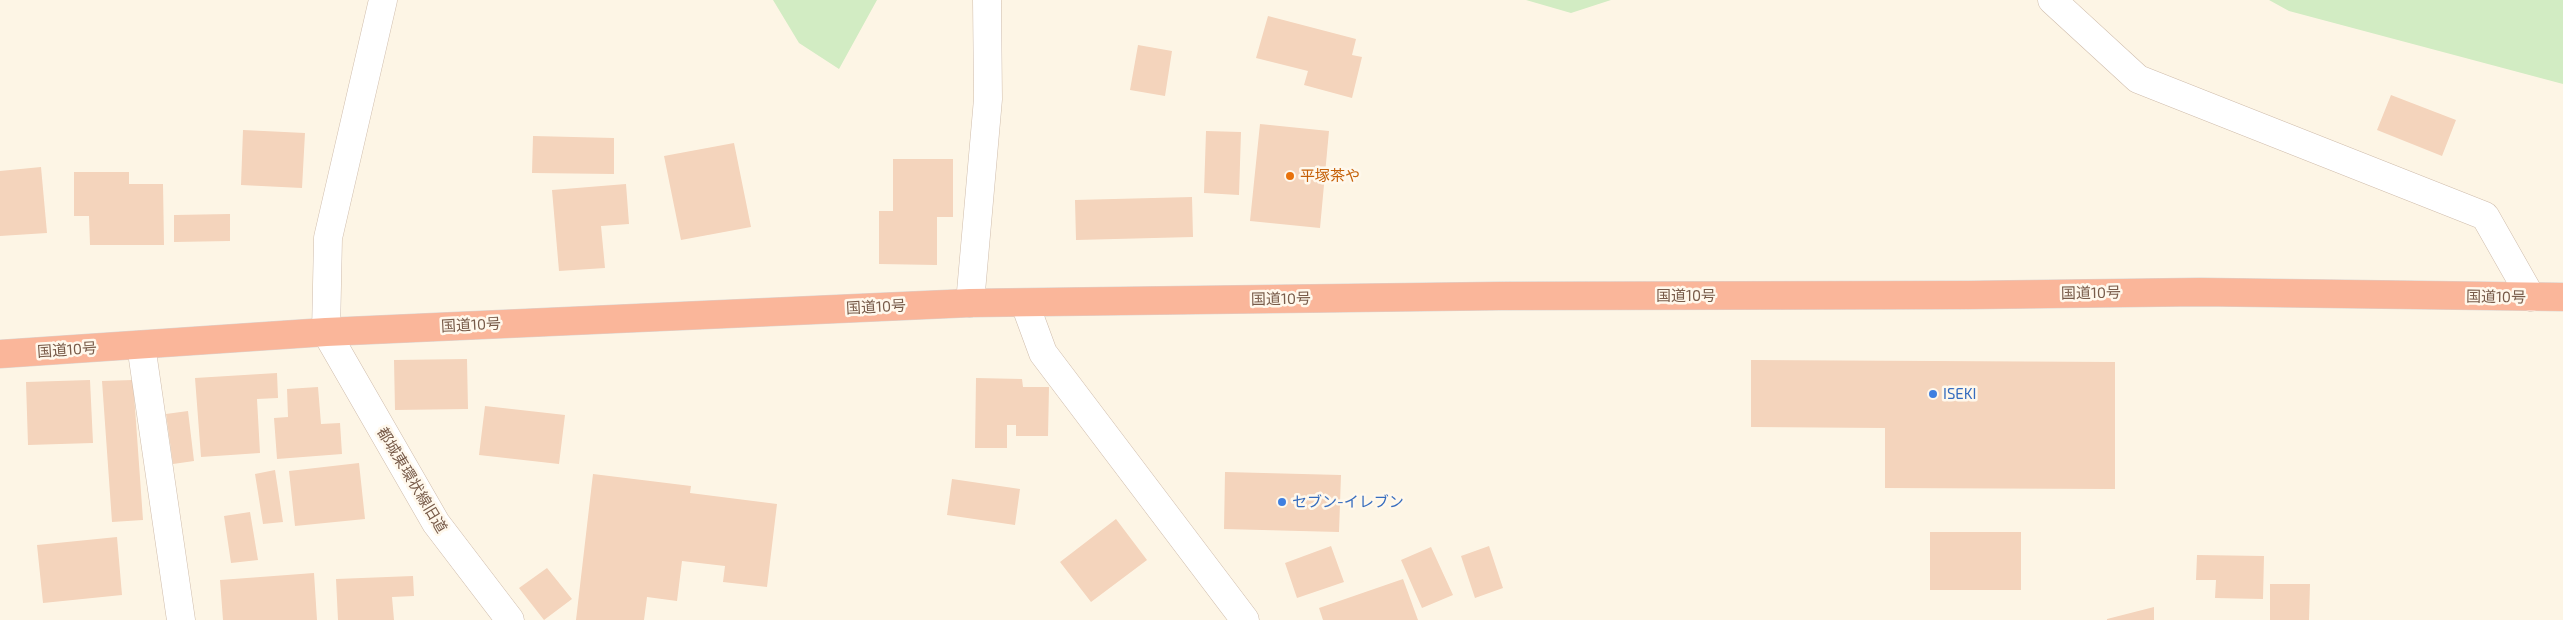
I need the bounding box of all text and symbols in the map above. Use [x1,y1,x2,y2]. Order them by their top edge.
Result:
place label: 平塚茶や [1300,167,1360,185]
marker: 平塚茶や [1284,170,1296,182]
street label: 国道10号 [2061,283,2121,303]
street label: 国道10号 [1656,287,1716,305]
street label: 国道10号 [2466,287,2526,307]
street label: 国道10号 [1251,289,1311,309]
street label: 国道10号 [846,296,906,318]
street label: 国道10号 [441,314,501,336]
street label: 国道10号 [36,339,98,361]
place label: ISEKI [1943,385,1977,403]
marker: ISEKI [1927,388,1939,400]
street label: 都城東環状線旧道 [373,424,451,536]
place label: セブン-イレブン [1292,493,1404,511]
marker: セブン-イレブン [1276,496,1288,508]

